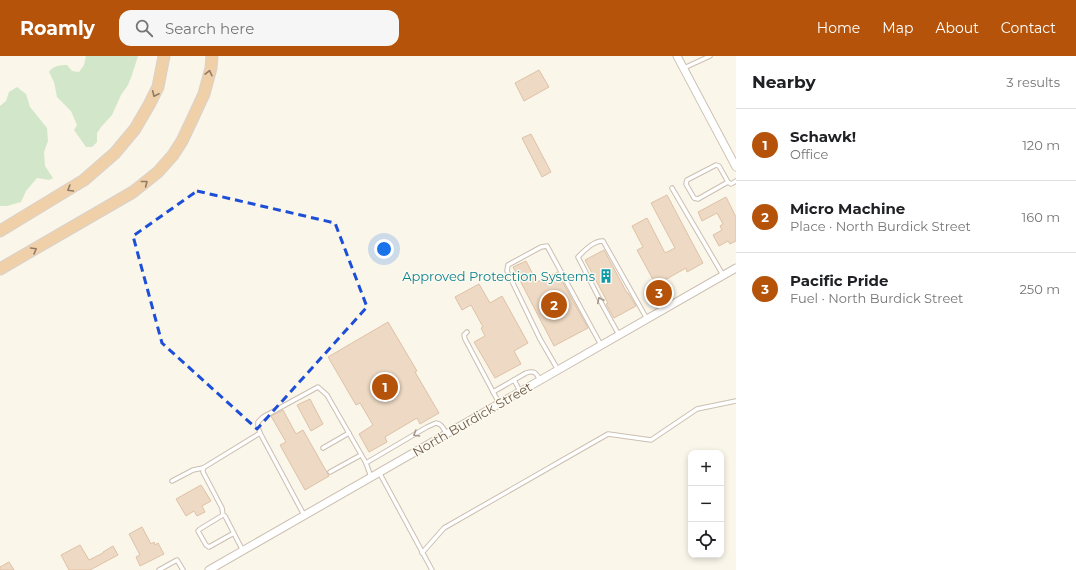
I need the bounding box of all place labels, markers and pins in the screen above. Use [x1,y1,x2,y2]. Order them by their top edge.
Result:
place label: Approved Protection Systems [402,268,595,284]
building icon: Approved Protection Systems [598,268,614,284]
pin: 3 [646,278,672,308]
pin: 2 [541,290,567,320]
pin: 1 [372,372,398,402]

